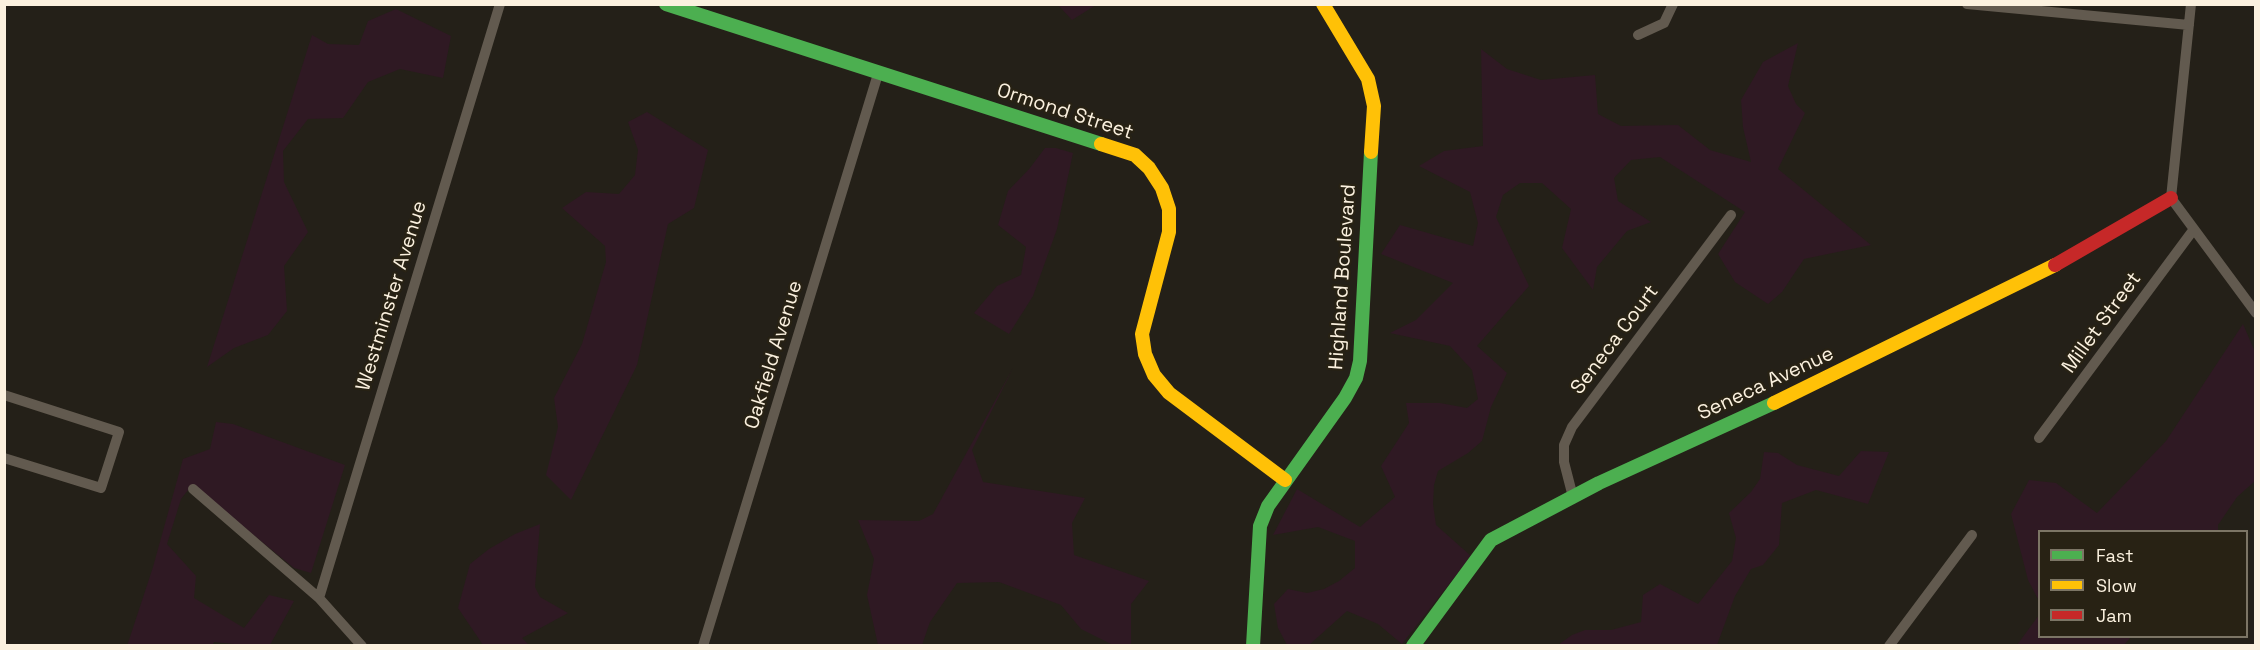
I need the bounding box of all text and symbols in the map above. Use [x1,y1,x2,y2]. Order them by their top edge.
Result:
street label: Ormond Street [994,79,1136,145]
street label: Highland Boulevard [1325,183,1361,371]
street label: Westminster Avenue [352,198,432,394]
street label: Millet Street [2057,268,2147,378]
street label: Oakfield Avenue [740,278,808,432]
street label: Seneca Court [1566,280,1664,400]
street label: Seneca Avenue [1694,342,1838,426]
legend [2038,530,2248,638]
text: Fast [2096,544,2133,567]
text: Slow [2096,574,2137,597]
text: Jam [2096,604,2132,627]

